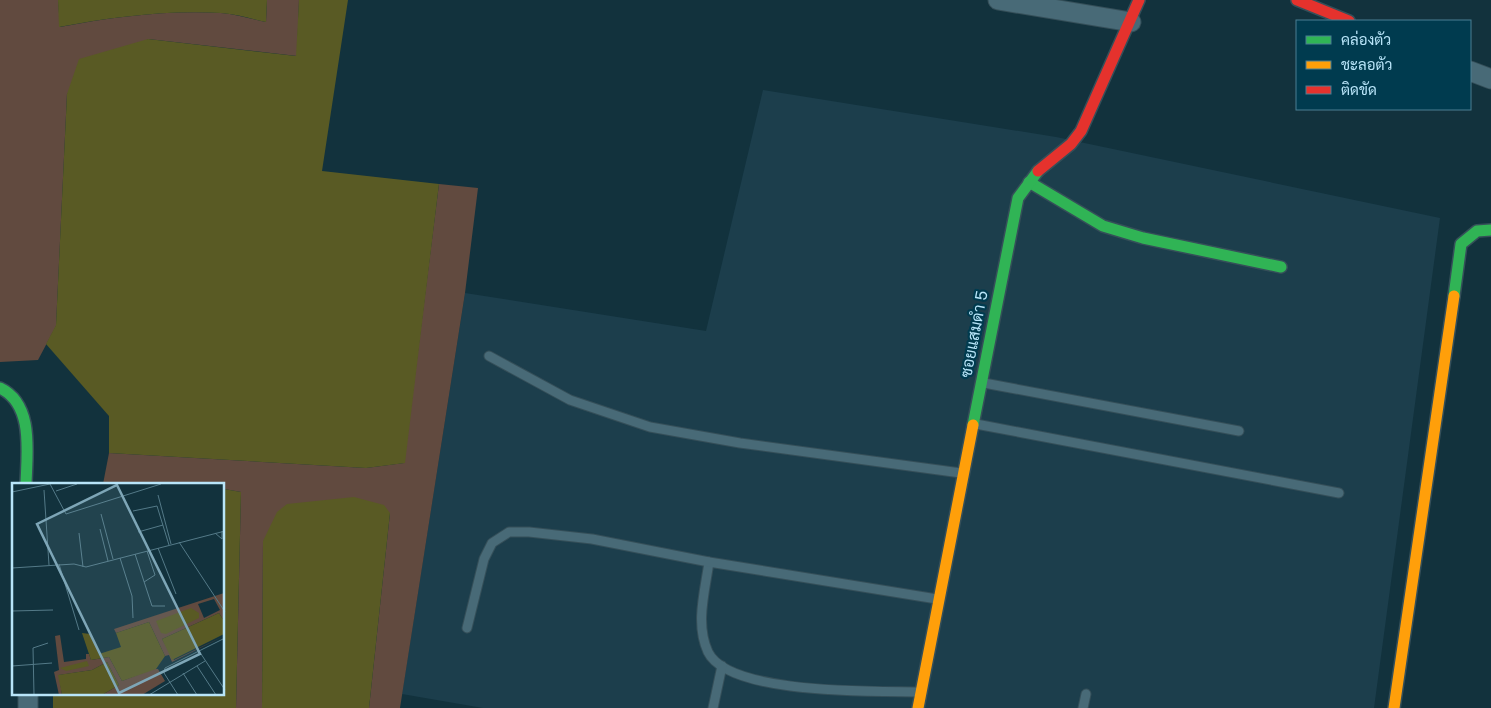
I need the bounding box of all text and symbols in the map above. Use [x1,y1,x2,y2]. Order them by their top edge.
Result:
legend [1296,20,1471,110]
text: คล่องตัว [1341,29,1391,50]
text: ชะลอตัว [1341,54,1392,75]
text: ติดขัด [1341,79,1377,100]
street label: ซอยแสมดำ 5 [954,288,994,380]
inset map [12,483,225,696]

